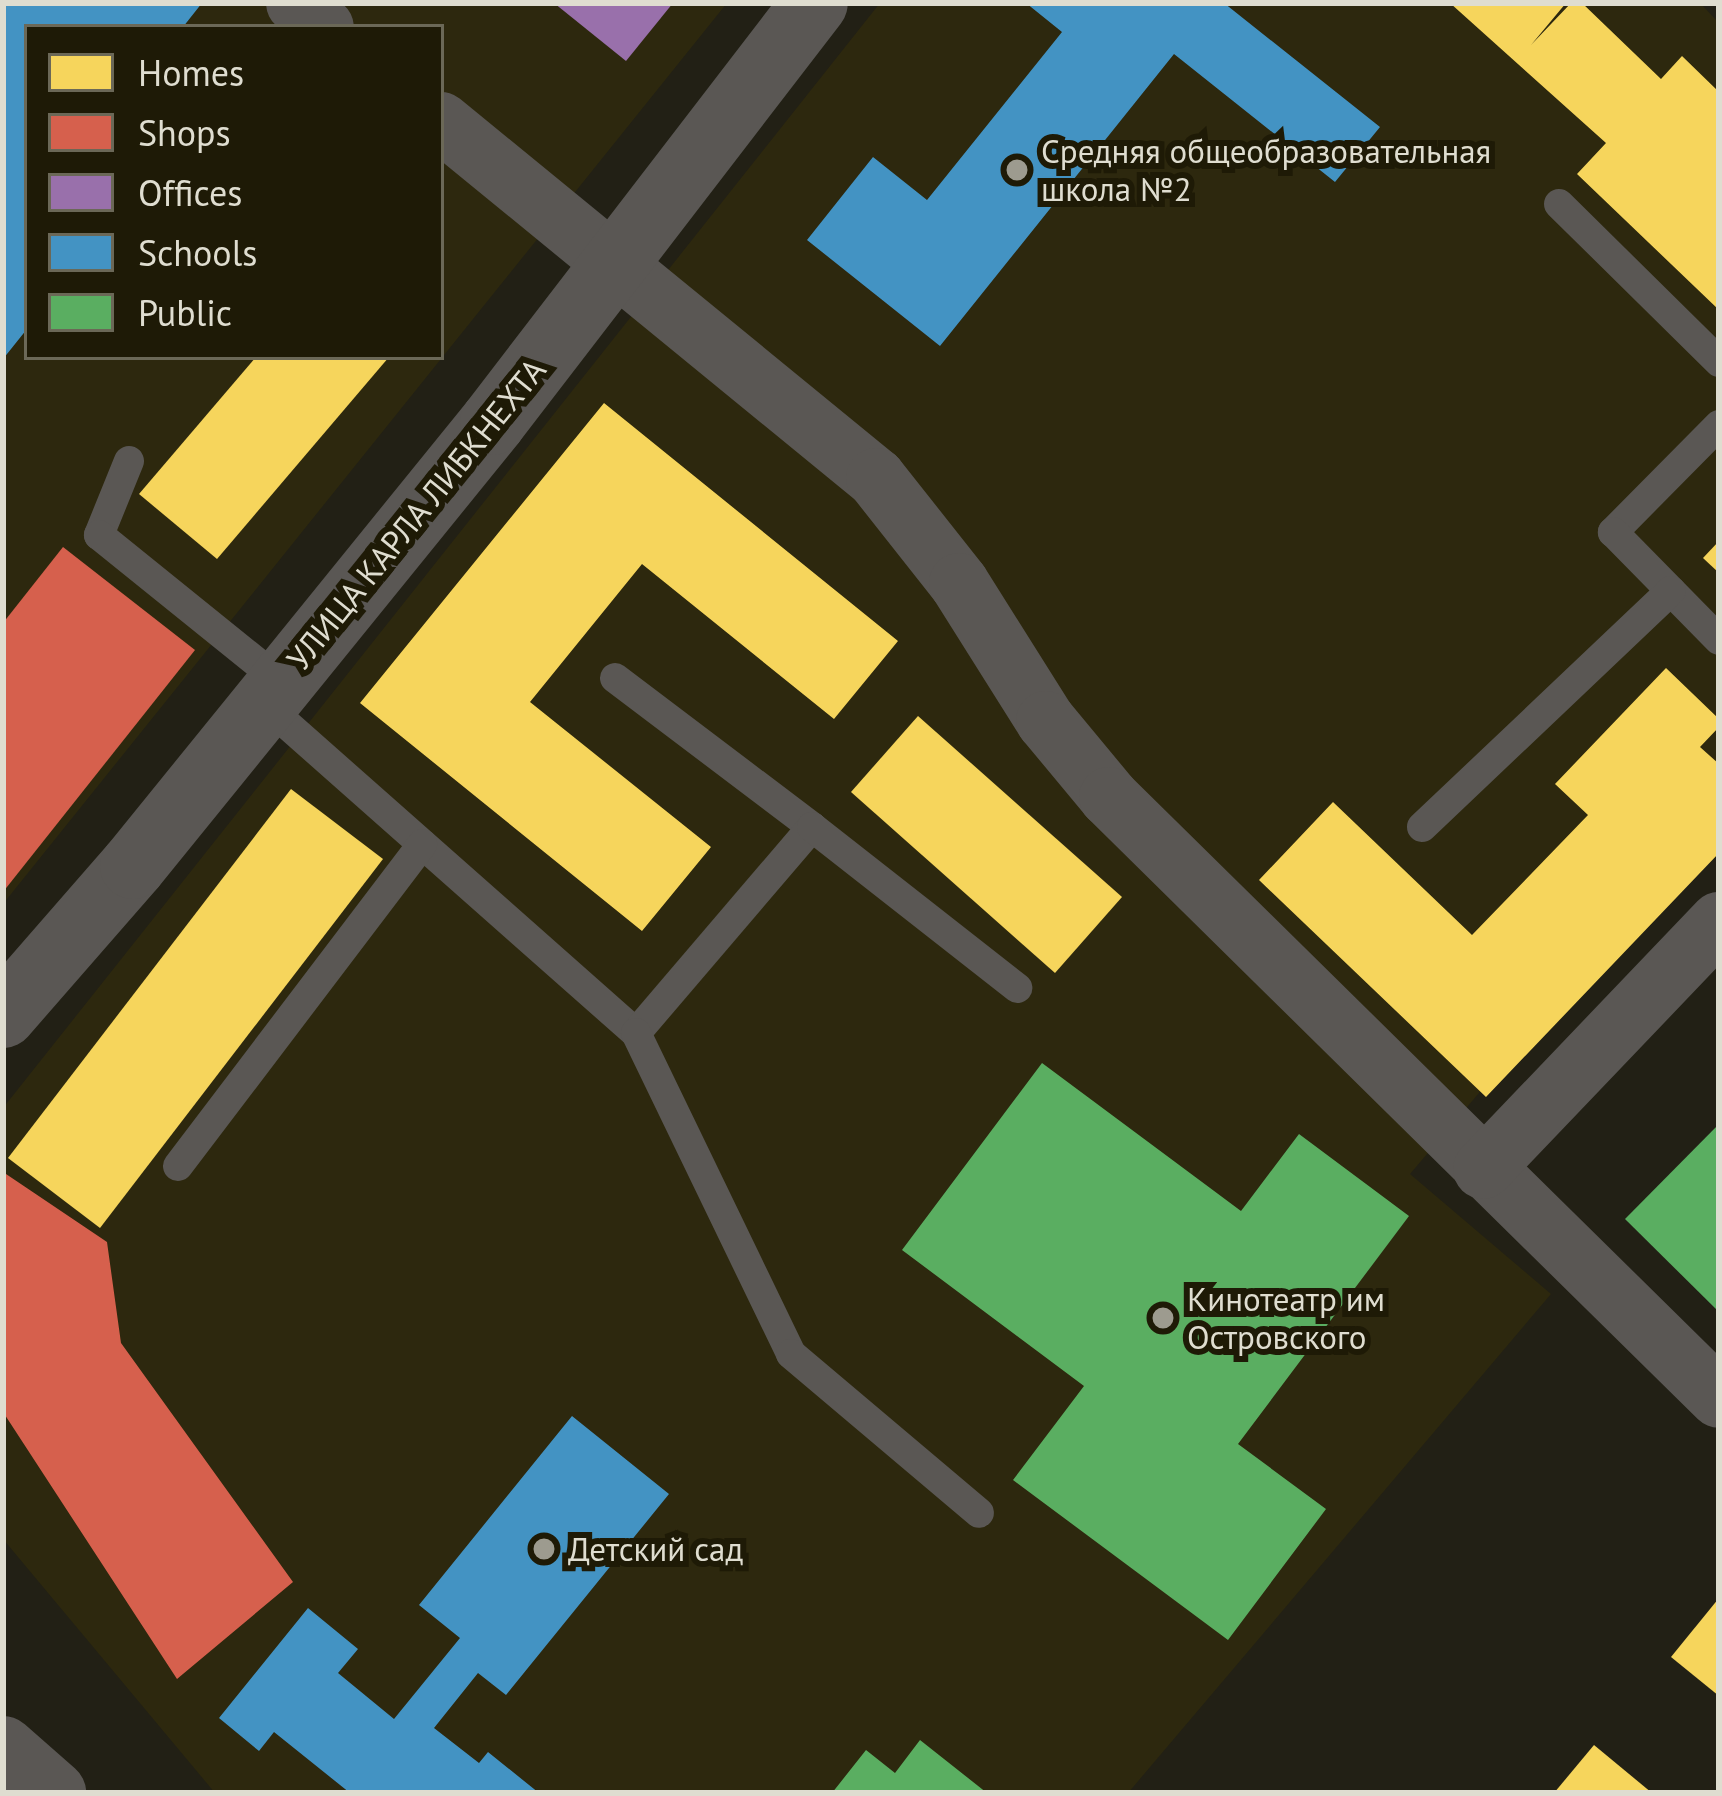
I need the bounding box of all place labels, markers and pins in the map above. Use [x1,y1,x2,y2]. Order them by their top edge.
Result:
place label: Средняя общеобразовательная школа №2 [1041,131,1491,209]
marker: Средняя общеобразовательная школа №2 [1004,157,1030,183]
place label: Кинотеатр им Островского [1187,1279,1385,1357]
marker: Кинотеатр им Островского [1150,1305,1176,1331]
place label: Детский сад [568,1529,743,1569]
marker: Детский сад [531,1536,557,1562]

